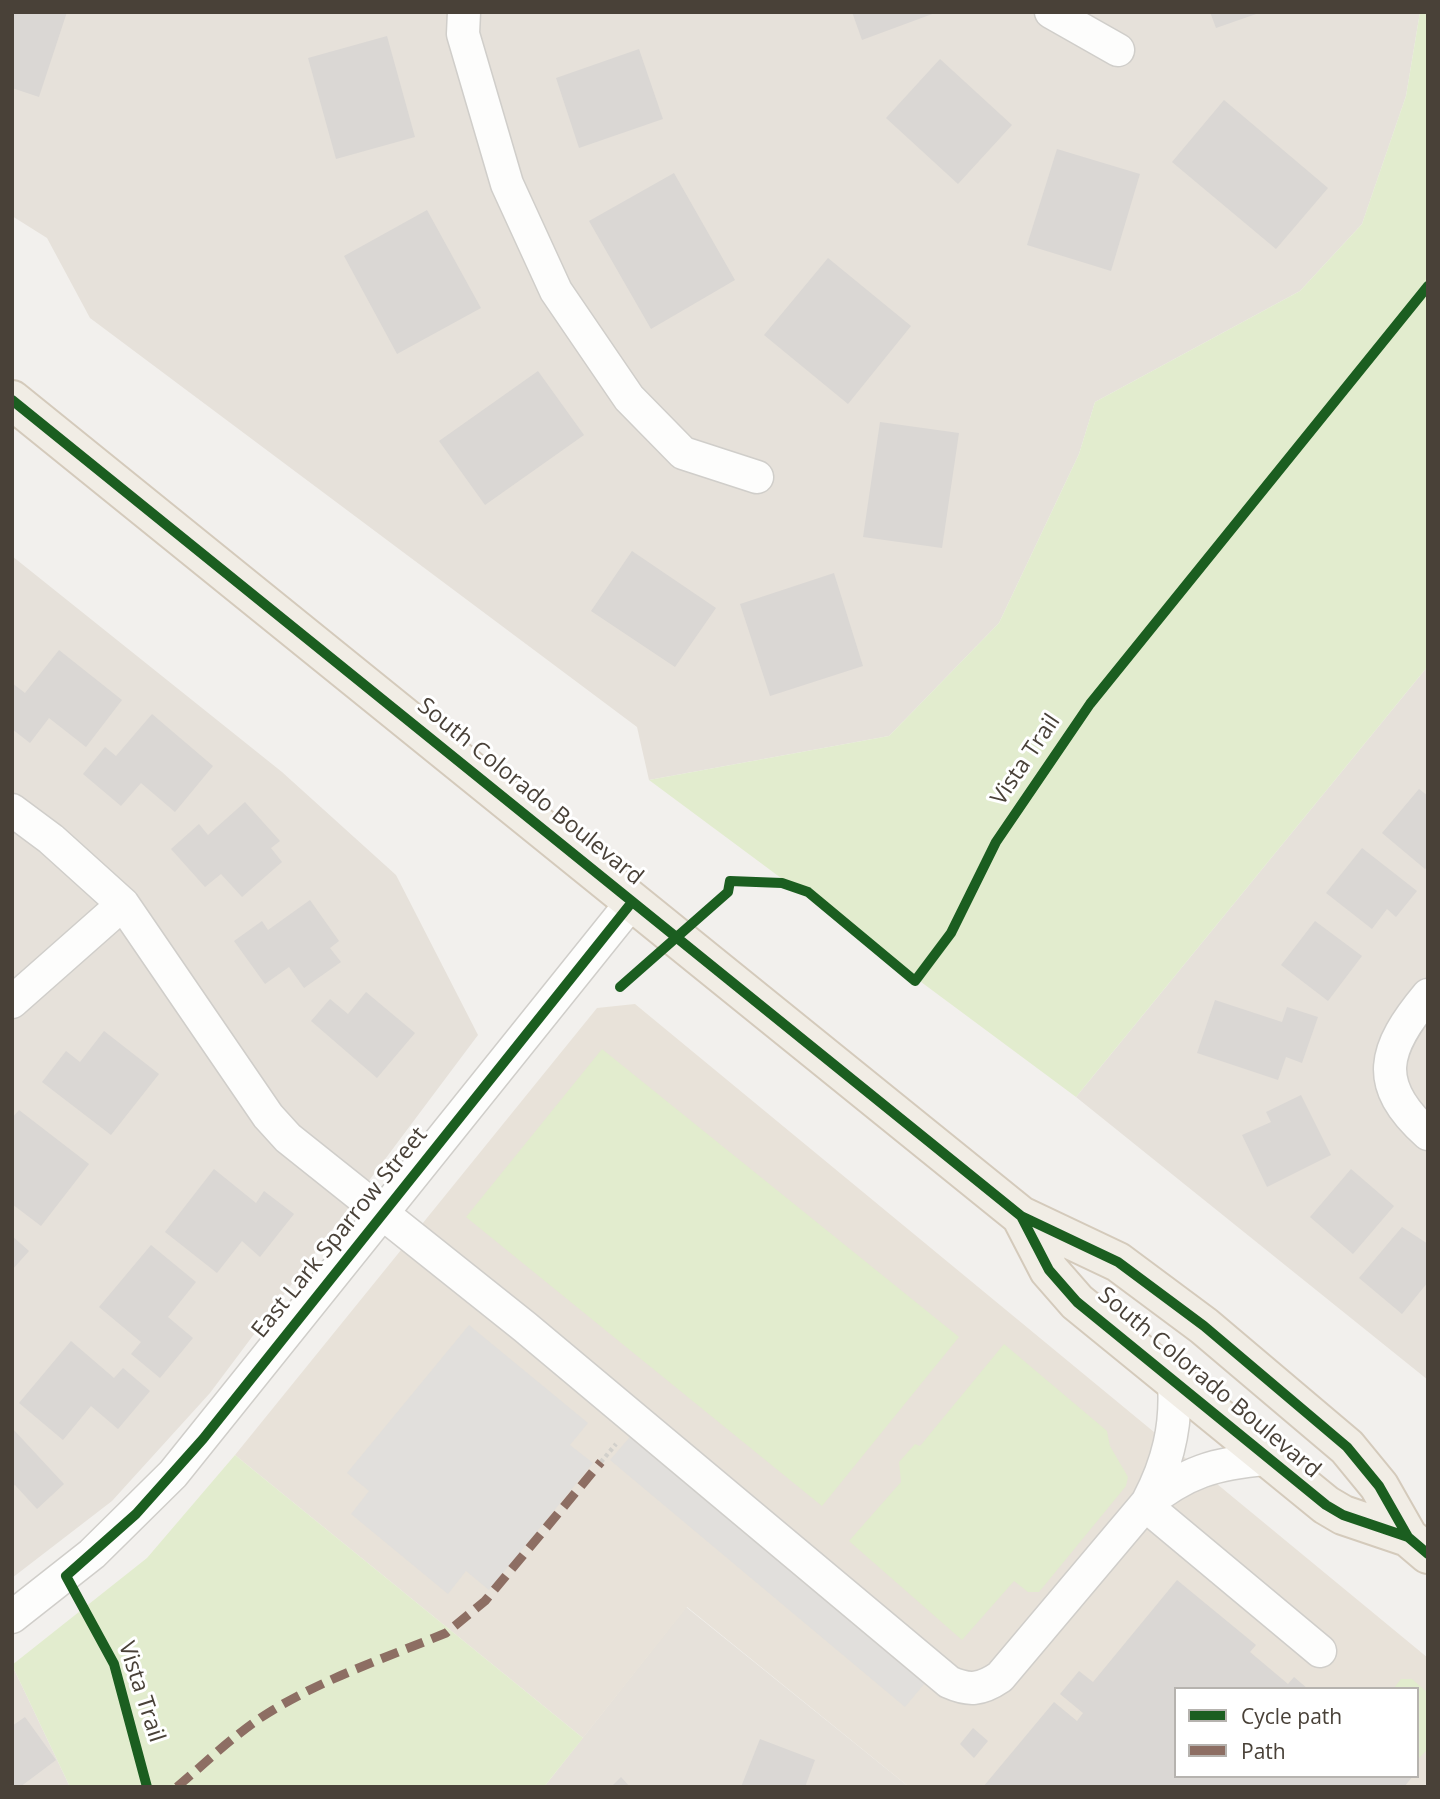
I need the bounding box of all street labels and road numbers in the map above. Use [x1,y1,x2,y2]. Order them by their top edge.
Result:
street label: South Colorado Boulevard [412,693,648,891]
street label: Vista Trail [986,709,1066,811]
street label: East Lark Sparrow Street [246,1122,434,1344]
street label: South Colorado Boulevard [1092,1282,1326,1484]
street label: Vista Trail [112,1638,170,1746]

